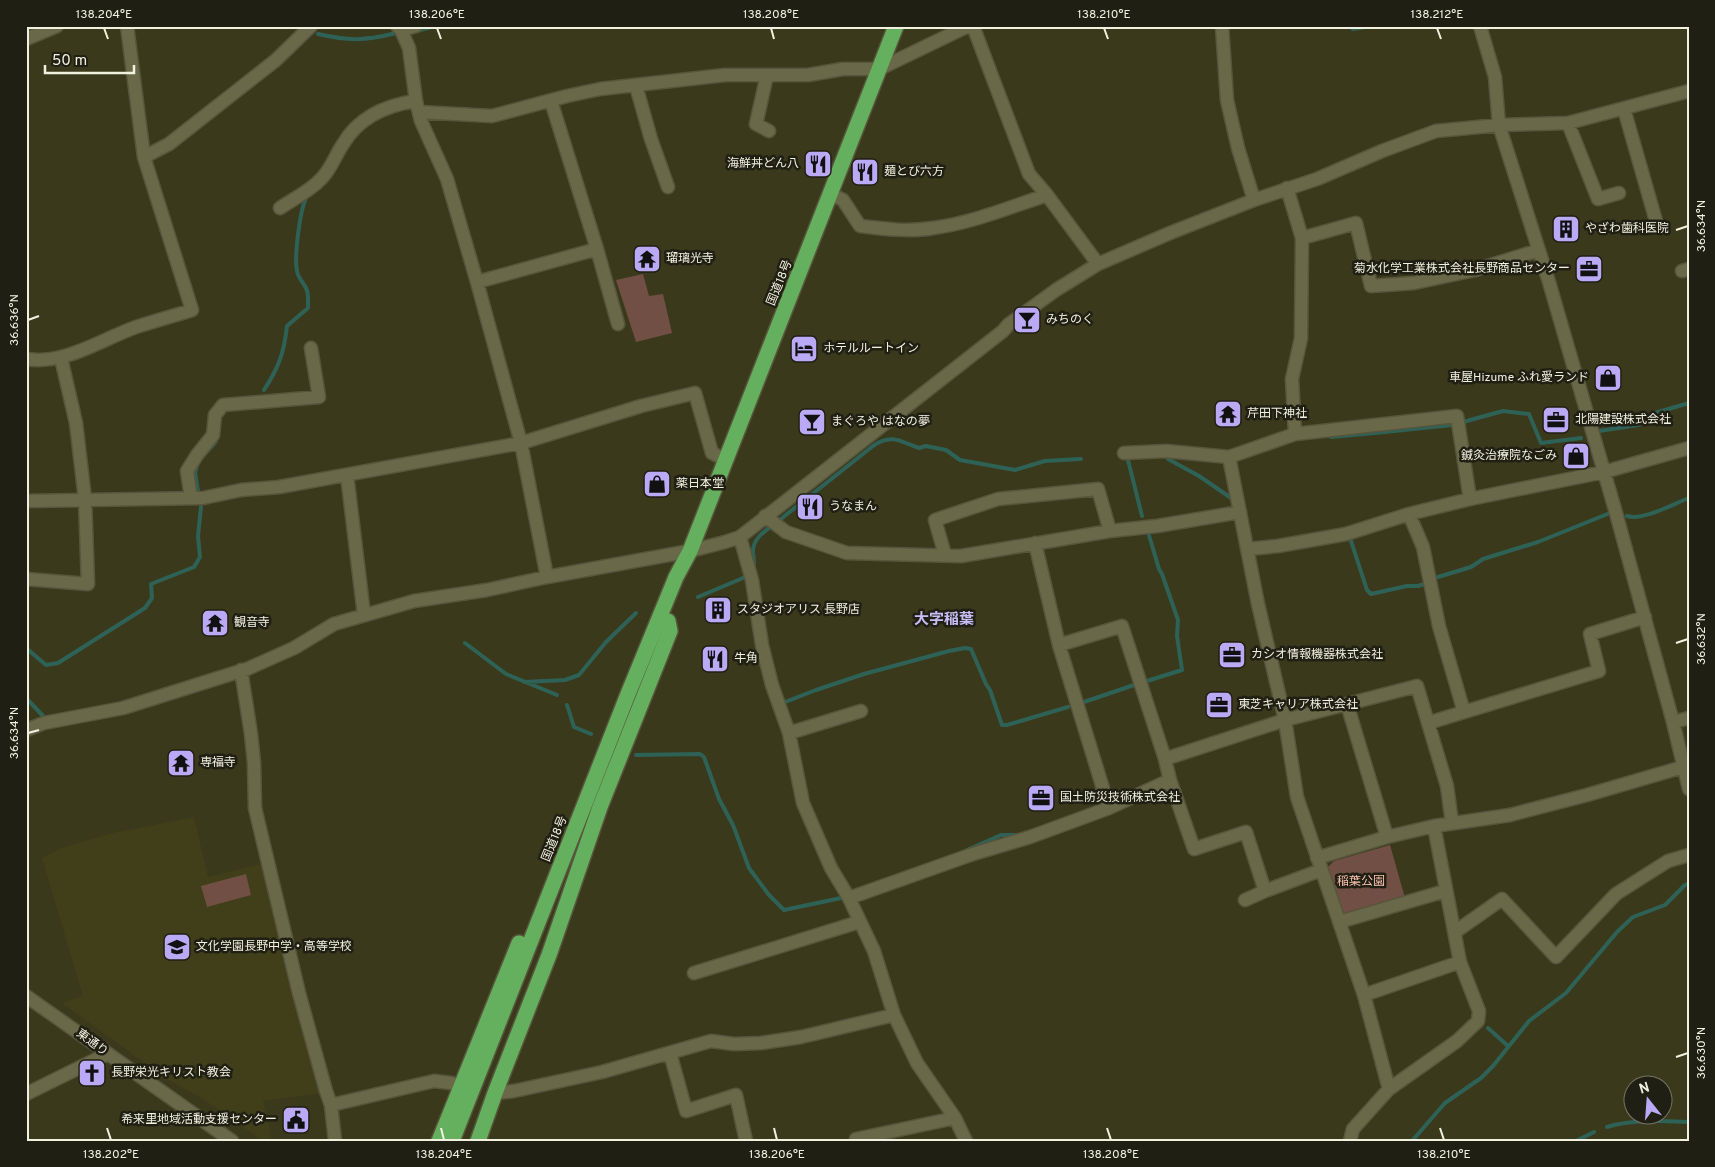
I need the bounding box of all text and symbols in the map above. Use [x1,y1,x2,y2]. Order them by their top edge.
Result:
text: 138.204°E [76,7,132,23]
text: 138.206°E [409,7,465,23]
text: 138.208°E [743,7,799,23]
text: 138.210°E [1077,7,1131,23]
text: 138.212°E [1411,7,1463,23]
scale bar [45,42,134,74]
text: 50 m [52,52,87,71]
restaurant icon: 海鮮丼どん八 [803,149,833,179]
place label: 海鮮丼どん八 [727,156,799,172]
restaurant icon: 麺とび六方 [850,157,880,187]
place label: 麺とび六方 [884,164,944,180]
text: 36.634°N [1694,200,1710,252]
building icon: やざわ歯科医院 [1551,214,1581,244]
place label: やざわ歯科医院 [1585,221,1669,237]
temple icon: 瑠璃光寺 [632,244,662,274]
place label: 瑠璃光寺 [666,251,714,267]
office icon: 菊水化学工業株式会社長野商品センター [1574,254,1604,284]
street label: 国道18号 [764,258,796,308]
place label: 菊水化学工業株式会社長野商品センター [1354,261,1570,277]
text: 36.636°N [7,294,23,346]
bar icon: みちのく [1012,305,1042,335]
place label: みちのく [1046,312,1094,328]
hotel icon: ホテルルートイン [789,334,819,364]
place label: ホテルルートイン [823,341,919,357]
shop icon: 車屋Hizume ふれ愛ランド [1593,363,1623,393]
place label: 車屋Hizume ふれ愛ランド [1449,370,1589,386]
temple icon: 芹田下神社 [1213,399,1243,429]
office icon: 北陽建設株式会社 [1541,405,1571,435]
place label: 芹田下神社 [1247,406,1307,422]
bar icon: まぐろや はなの夢 [797,407,827,437]
place label: 北陽建設株式会社 [1575,412,1671,428]
place label: まぐろや はなの夢 [831,414,930,430]
shop icon: 鍼灸治療院なごみ [1561,441,1591,471]
place label: 鍼灸治療院なごみ [1461,448,1557,464]
shop icon: 薬日本堂 [642,469,672,499]
place label: 薬日本堂 [676,476,724,492]
restaurant icon: うなまん [795,492,825,522]
place label: うなまん [829,499,877,515]
building icon: スタジオアリス 長野店 [703,595,733,625]
place label: スタジオアリス 長野店 [737,602,860,618]
temple icon: 観音寺 [200,608,230,638]
district label: 大字稲葉 [914,611,974,630]
text: 36.632°N [1694,613,1710,665]
place label: 観音寺 [234,615,270,631]
office icon: カシオ情報機器株式会社 [1217,640,1247,670]
restaurant icon: 牛角 [700,644,730,674]
place label: カシオ情報機器株式会社 [1251,647,1383,663]
place label: 牛角 [734,651,758,667]
office icon: 東芝キャリア株式会社 [1204,690,1234,720]
place label: 東芝キャリア株式会社 [1238,697,1358,713]
text: 36.634°N [7,707,23,759]
temple icon: 専福寺 [166,748,196,778]
place label: 専福寺 [200,755,236,771]
office icon: 国土防災技術株式会社 [1026,783,1056,813]
place label: 国土防災技術株式会社 [1060,790,1180,806]
street label: 国道18号 [539,814,571,864]
park label: 稲葉公園 [1337,874,1385,890]
school or university icon: 文化学園長野中学・高等学校 [162,932,192,962]
place label: 文化学園長野中学・高等学校 [196,939,352,955]
street label: 東通り [73,1026,111,1060]
text: 36.630°N [1694,1027,1710,1079]
church icon: 長野栄光キリスト教会 [77,1058,107,1088]
place label: 長野栄光キリスト教会 [111,1065,231,1081]
north arrow [1622,1074,1672,1124]
text: N [1637,1079,1652,1099]
public building icon: 希来里地域活動支援センター [281,1105,311,1135]
place label: 希来里地域活動支援センター [121,1112,277,1128]
text: 138.202°E [83,1147,139,1163]
text: 138.204°E [416,1147,472,1163]
text: 138.206°E [749,1147,805,1163]
text: 138.208°E [1083,1147,1139,1163]
text: 138.210°E [1417,1147,1471,1163]

